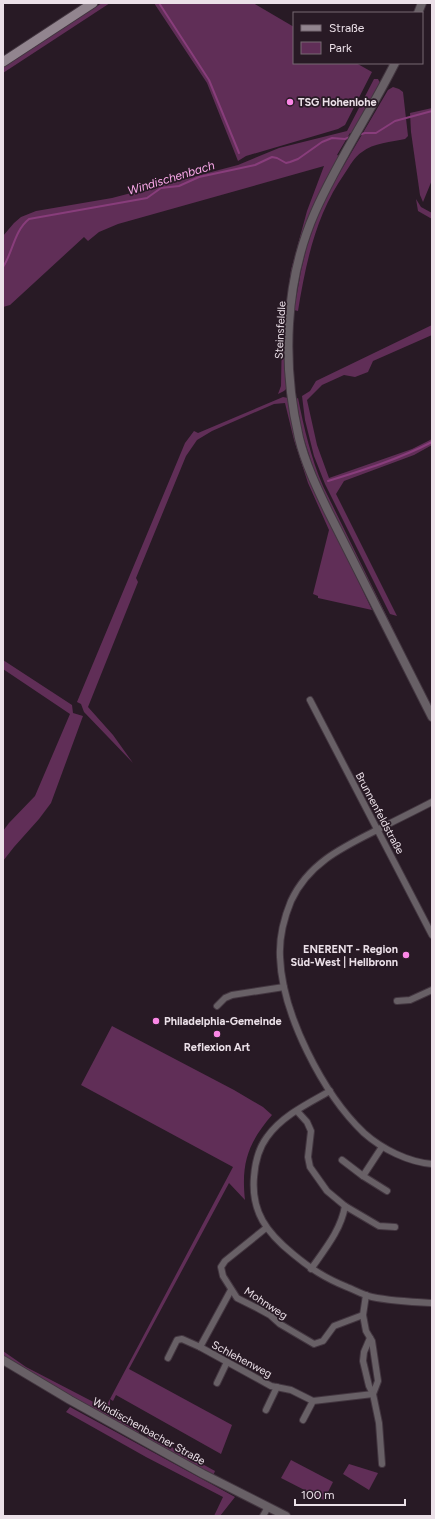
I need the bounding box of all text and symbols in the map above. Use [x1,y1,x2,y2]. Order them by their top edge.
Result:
legend [293,12,423,64]
text: Straße [329,21,365,35]
text: Park [329,41,352,55]
place label: TSG Hohenlohe [298,96,377,109]
marker: TSG Hohenlohe [285,97,295,107]
water label: Windischenbach [126,158,217,198]
street label: Steinsfeldle [272,301,289,359]
street label: Brunnenfeldstraße [353,770,407,856]
place label: ENERENT - Region Süd-West | Hellbronn [291,943,398,969]
marker: ENERENT - Region Süd-West | Hellbronn [401,950,411,960]
place label: Philadelphia-Gemeinde [164,1015,282,1028]
marker: Philadelphia-Gemeinde [151,1016,161,1026]
marker: Reflexion Art [212,1029,222,1039]
place label: Reflexion Art [184,1041,251,1054]
street label: Mohnweg [242,1285,290,1322]
street label: Schlehenweg [209,1338,274,1381]
street label: Windischenbacher Straße [90,1395,207,1468]
scale bar [295,1481,405,1507]
text: 100 m [301,1488,335,1502]

